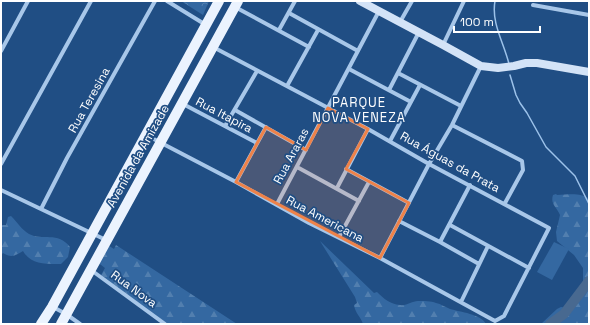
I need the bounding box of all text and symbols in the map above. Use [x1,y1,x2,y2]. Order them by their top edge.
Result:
scale bar [454,8,540,34]
text: 100 m [460,14,494,30]
street label: Rua Teresina [64,64,114,136]
street label: Rua Itapira [193,93,255,137]
district label: PARQUE NOVA VENEZA [312,94,406,126]
street label: Avenida da Amizade [103,102,173,210]
street label: Rua Araras [270,125,312,187]
street label: Rua Águas da Prata [397,128,503,196]
street label: Rua Americana [283,192,367,246]
street label: Rua Nova [108,267,160,311]

